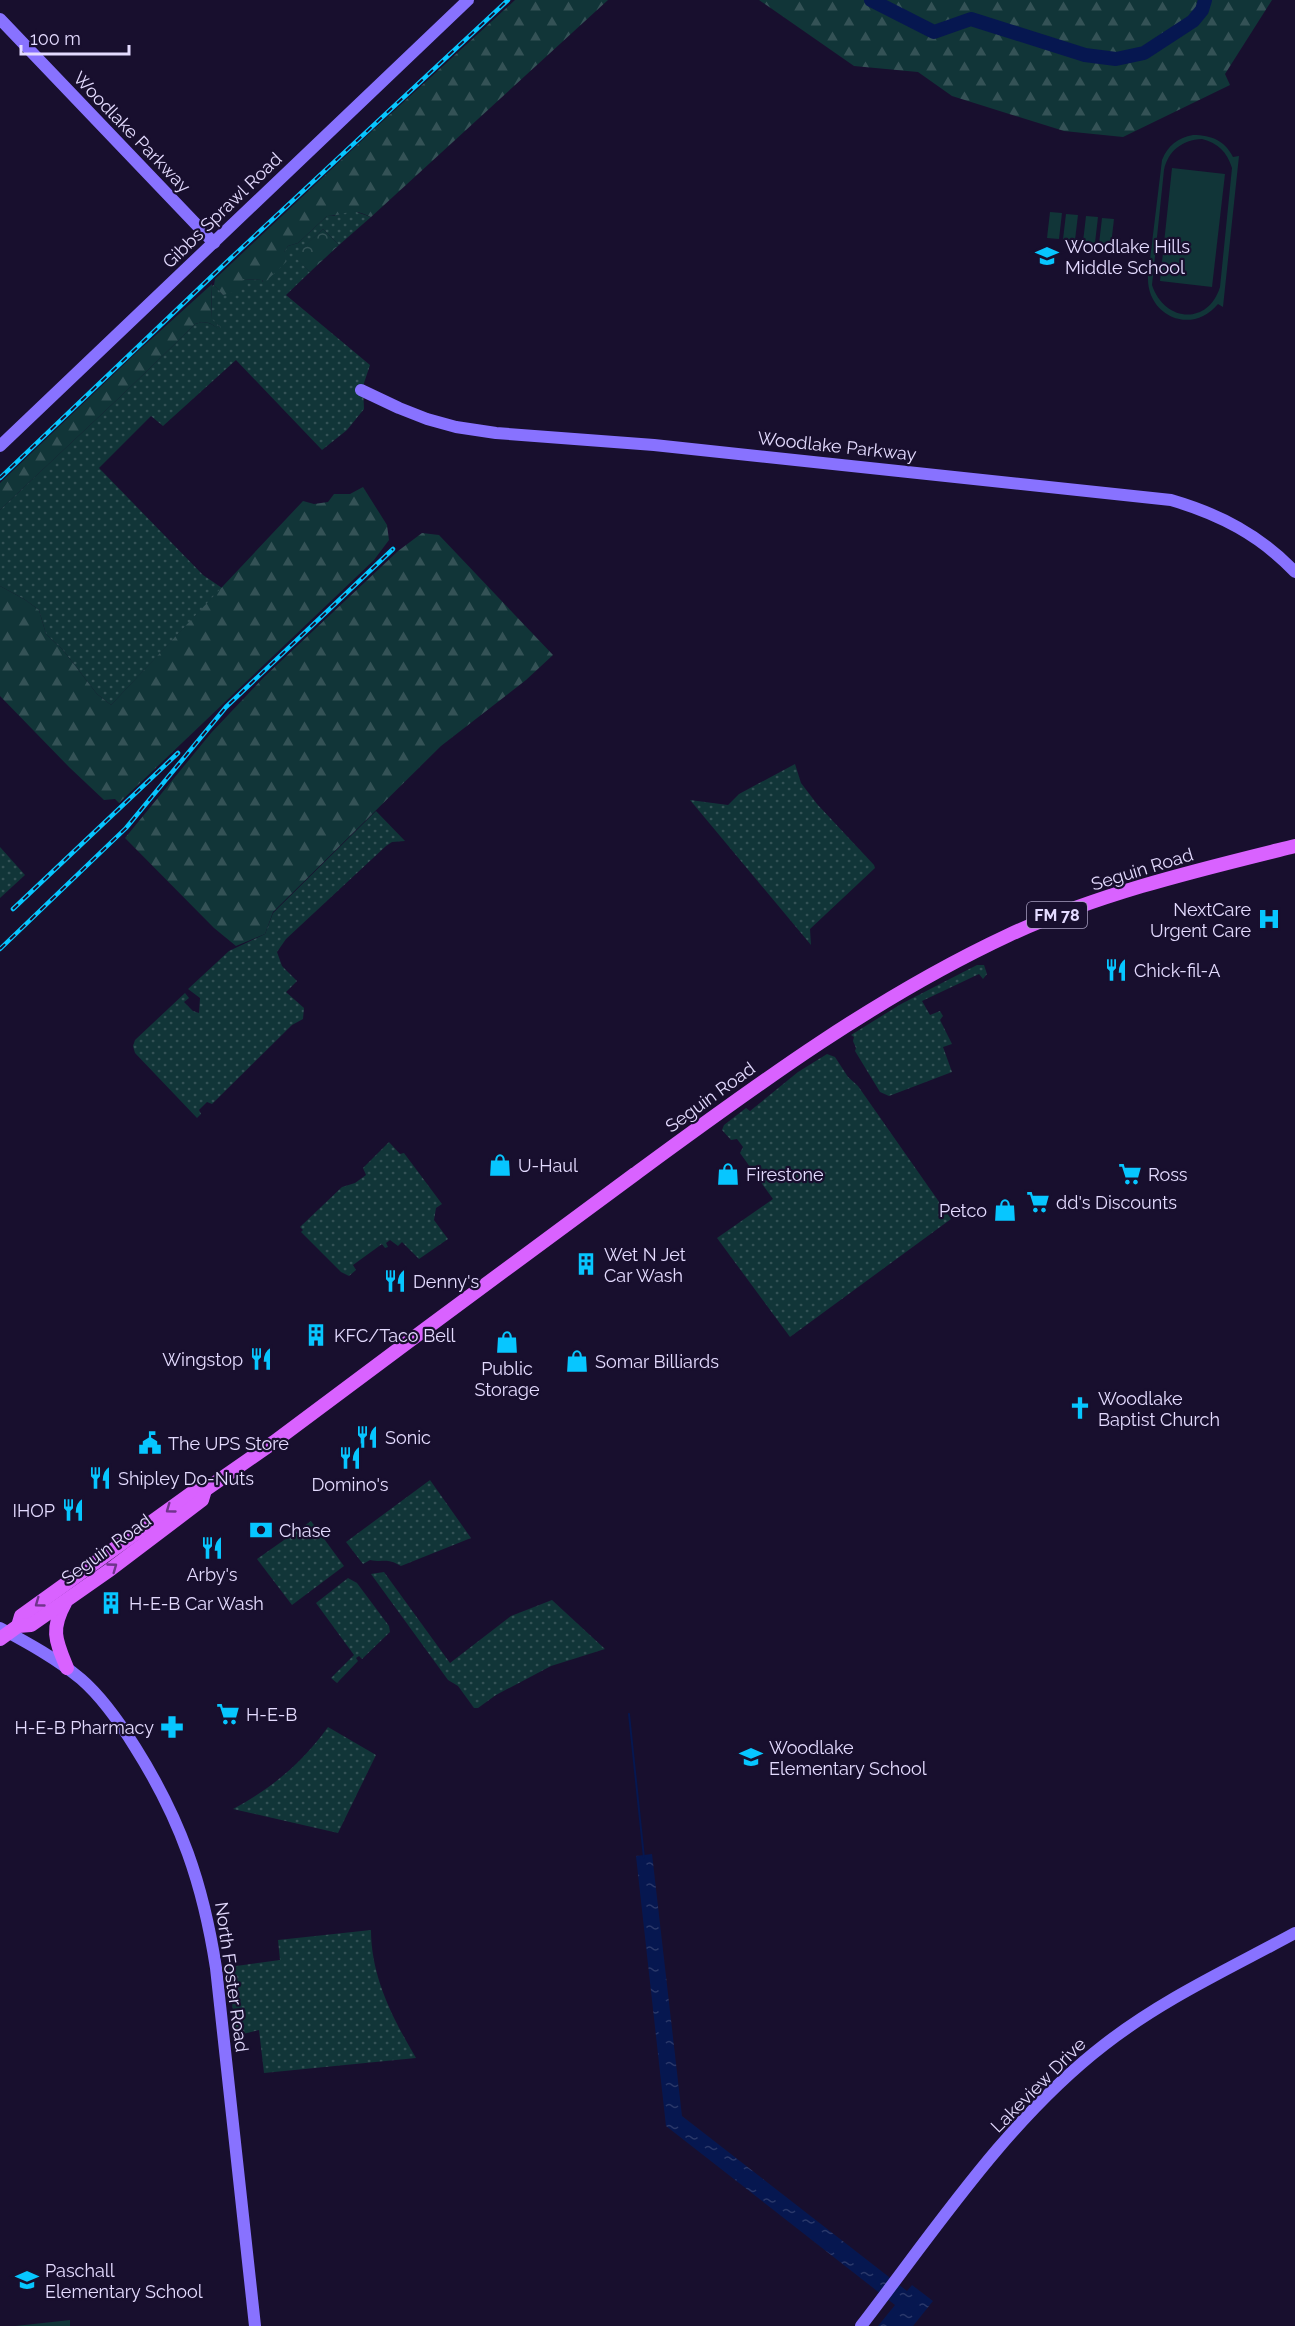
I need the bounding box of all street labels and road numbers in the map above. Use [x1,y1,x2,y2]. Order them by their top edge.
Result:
street label: Woodlake Parkway [69,67,195,197]
street label: Gibbs Sprawl Road [158,148,286,272]
street label: Woodlake Parkway [757,427,918,465]
street label: Seguin Road [1088,844,1196,894]
road number: FM 78 [1027,902,1087,928]
street label: Seguin Road [661,1057,759,1137]
street label: Seguin Road [57,1509,155,1589]
street label: North Foster Road [211,1901,253,2053]
street label: Lakeview Drive [986,2033,1090,2137]

